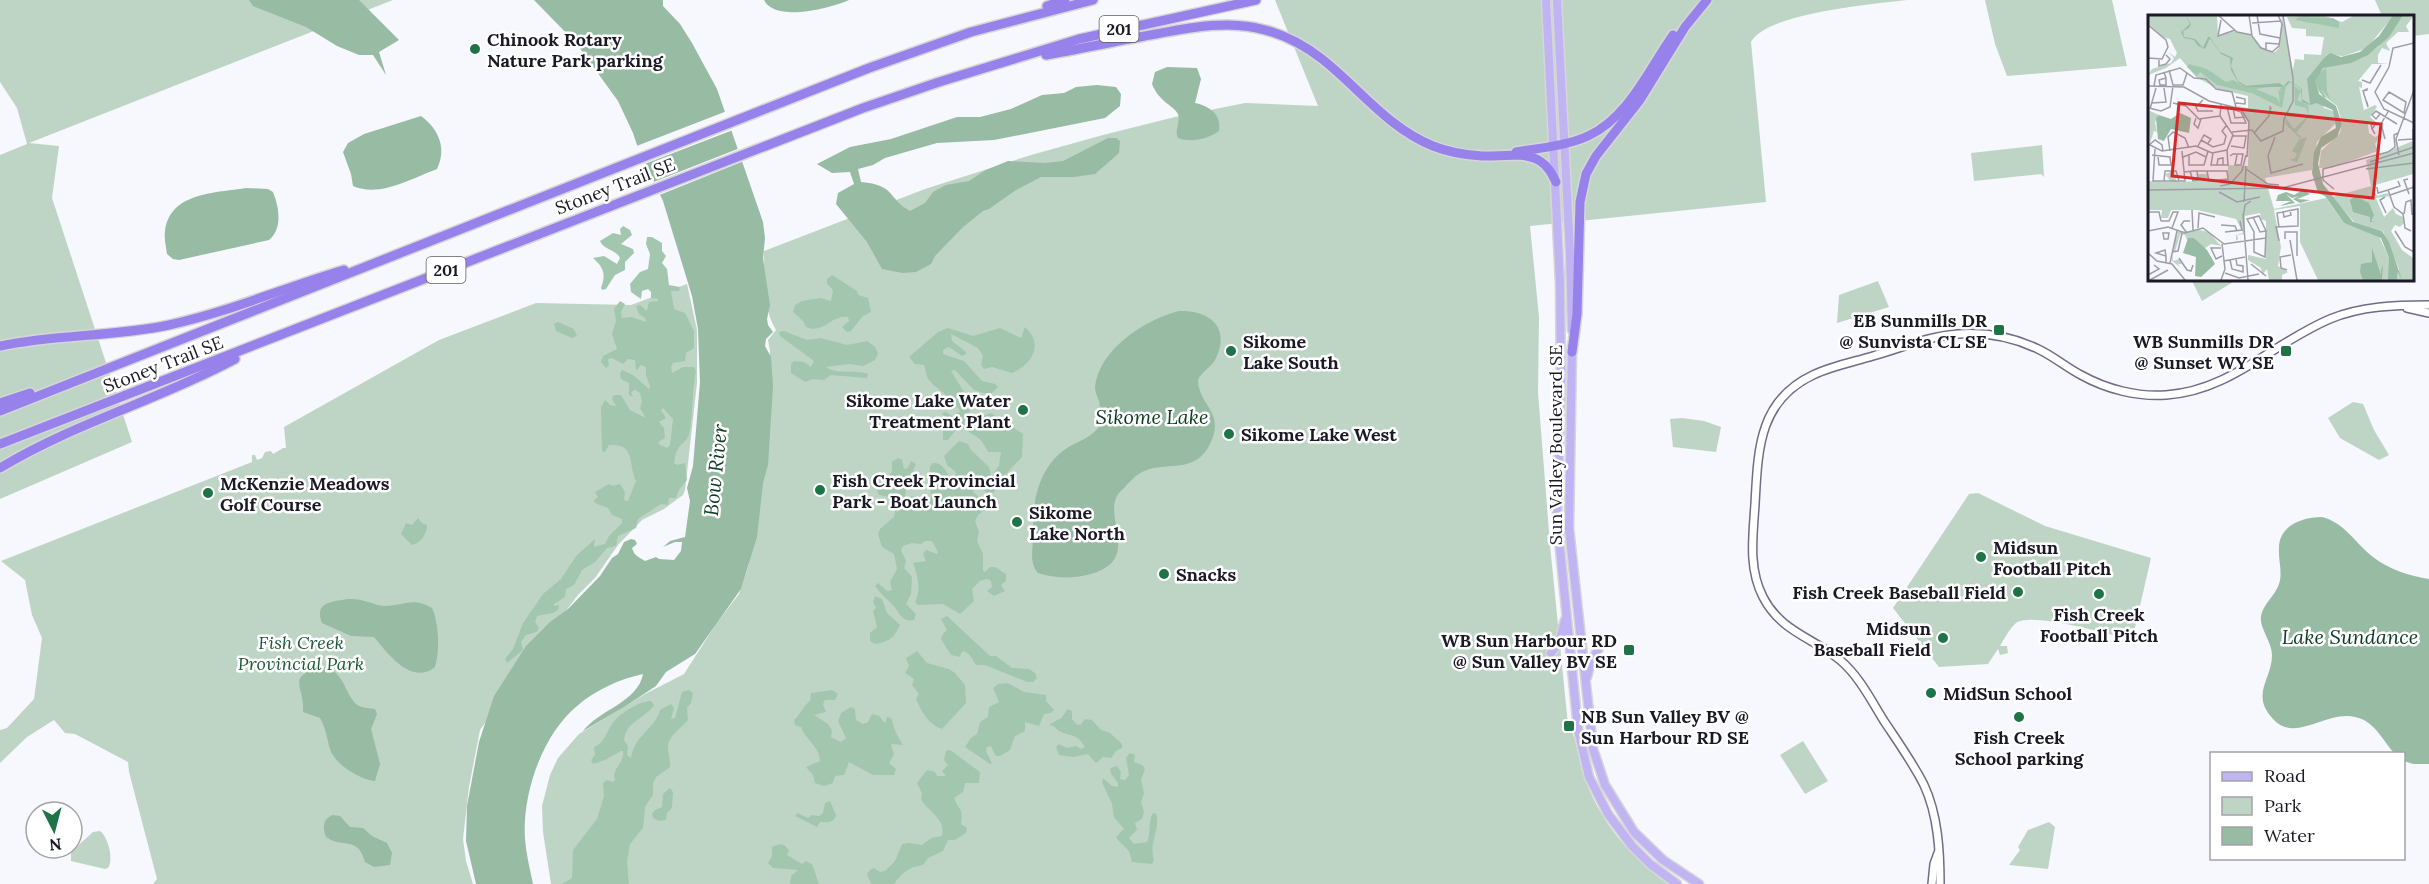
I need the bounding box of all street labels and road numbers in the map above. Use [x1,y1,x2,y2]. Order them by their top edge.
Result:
road number: 201 [1100,16,1138,42]
street label: Stoney Trail SE [552,153,678,219]
road number: 201 [426,257,466,283]
street label: Stoney Trail SE [100,331,226,397]
street label: Sun Valley Boulevard SE [1544,345,1567,545]

